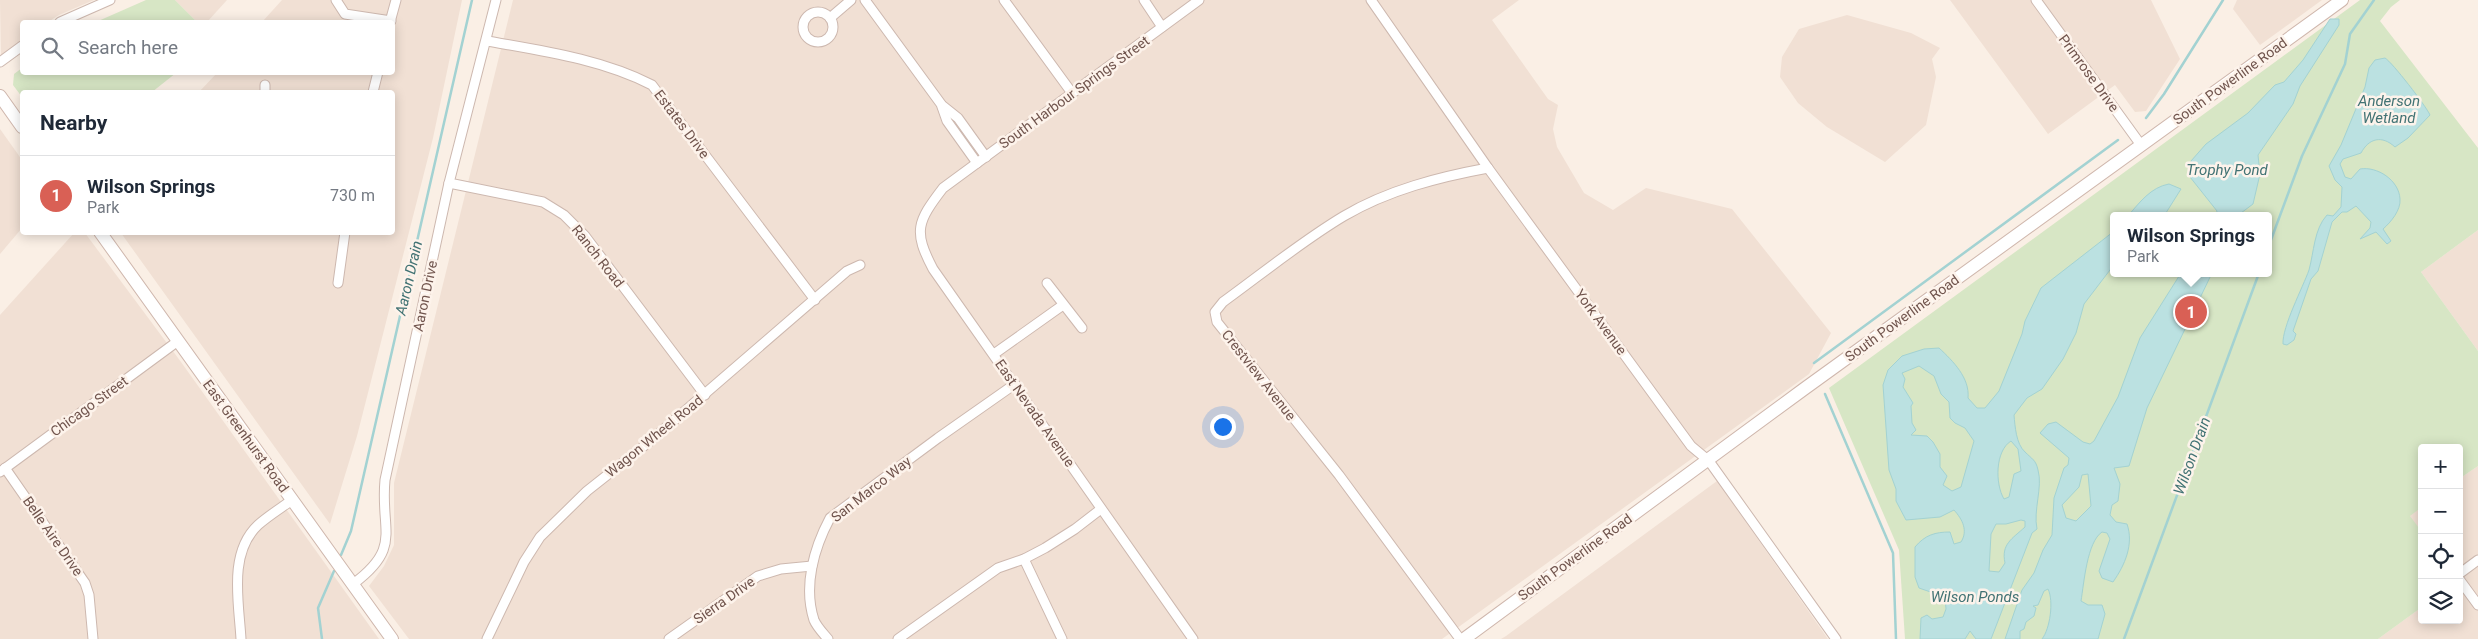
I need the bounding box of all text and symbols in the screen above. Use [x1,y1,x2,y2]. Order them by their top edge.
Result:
search box [20,20,395,75]
street label: Primrose Drive [2056,31,2122,115]
street label: South Harbour Springs Street [996,32,1152,152]
icon: search [38,34,66,62]
street label: South Powerline Road [2170,34,2290,128]
text: Search here [78,36,178,59]
street label: Estates Drive [651,87,713,161]
water label: Anderson Wetland [2357,92,2420,127]
text: Nearby [40,111,107,135]
water label: Trophy Pond [2186,161,2269,179]
text: Wilson Springs [87,175,215,198]
text: 1 [51,186,61,205]
text: 730 m [330,186,375,205]
text: Park [87,198,119,217]
popup [2110,212,2272,277]
street label: Ranch Road [569,222,627,290]
text: Wilson Springs [2127,224,2255,247]
water label: Aaron Drain [391,239,426,318]
text: Park [2127,247,2159,266]
street label: Aaron Drive [410,259,440,333]
street label: South Powerline Road [1842,271,1962,365]
street label: York Avenue [1572,286,1630,358]
pin: 1 [2175,293,2207,331]
street label: Crestview Avenue [1219,327,1299,423]
street label: East Nevada Avenue [992,356,1078,470]
street label: Chicago Street [47,372,131,439]
street label: East Greenhurst Road [200,377,292,495]
street label: Wagon Wheel Road [602,392,706,480]
your location [1210,414,1236,440]
water label: Wilson Drain [2170,415,2214,497]
map controls [2418,444,2463,624]
button: + [2418,444,2463,489]
street label: San Marco Way [828,453,914,525]
button: − [2418,489,2463,534]
street label: Belle Aire Drive [20,493,86,579]
street label: South Powerline Road [1515,510,1635,604]
button: locate [2418,534,2463,579]
street label: Sierra Drive [690,573,758,627]
button: layers [2418,579,2463,624]
water label: Wilson Ponds [1931,588,2019,606]

